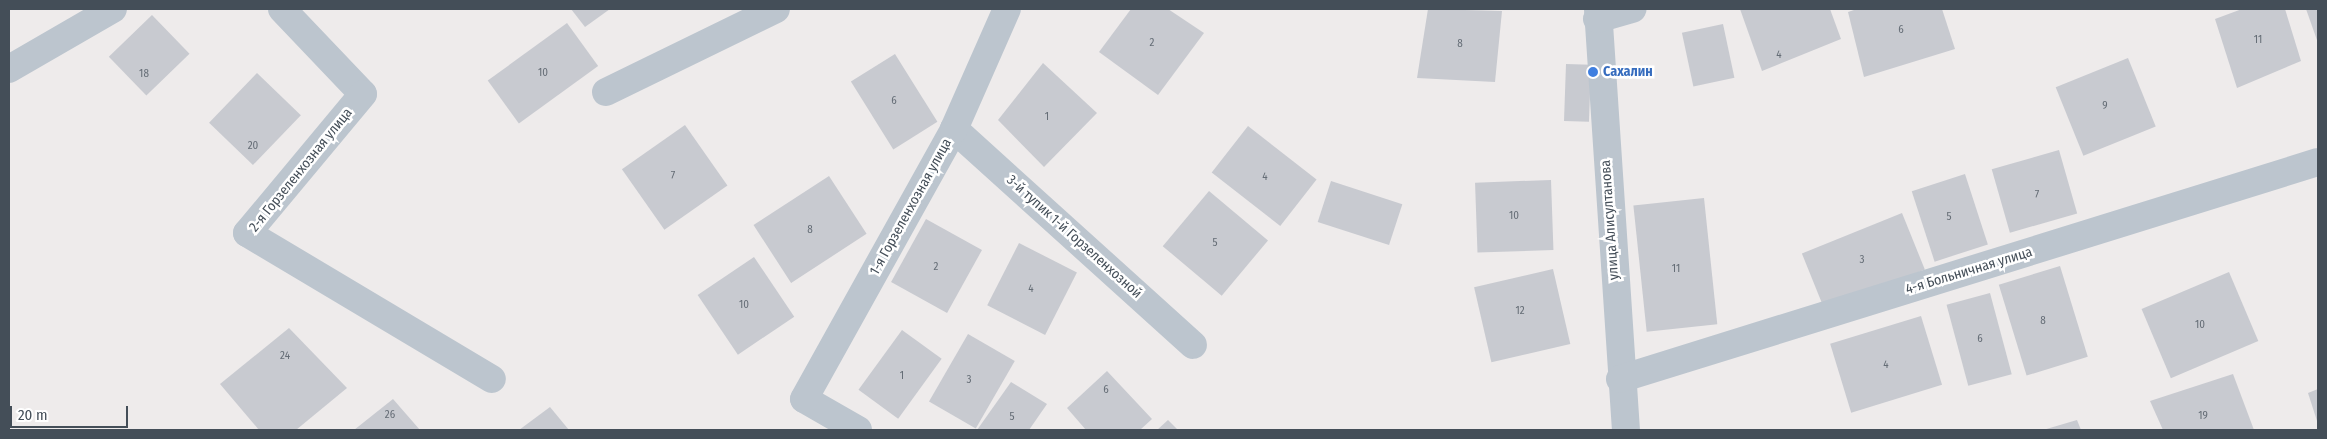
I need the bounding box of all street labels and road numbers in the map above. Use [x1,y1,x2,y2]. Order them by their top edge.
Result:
street label: 2-я Горзеленхозная улица [246,105,356,235]
street label: 1-я Горзеленхозная улица [866,136,956,278]
street label: улица Алисултанова [1597,159,1623,281]
street label: 3-й тупик 1-й Горзеленхозной [1003,172,1145,302]
street label: 4-я Больничная улица [1904,244,2034,298]

